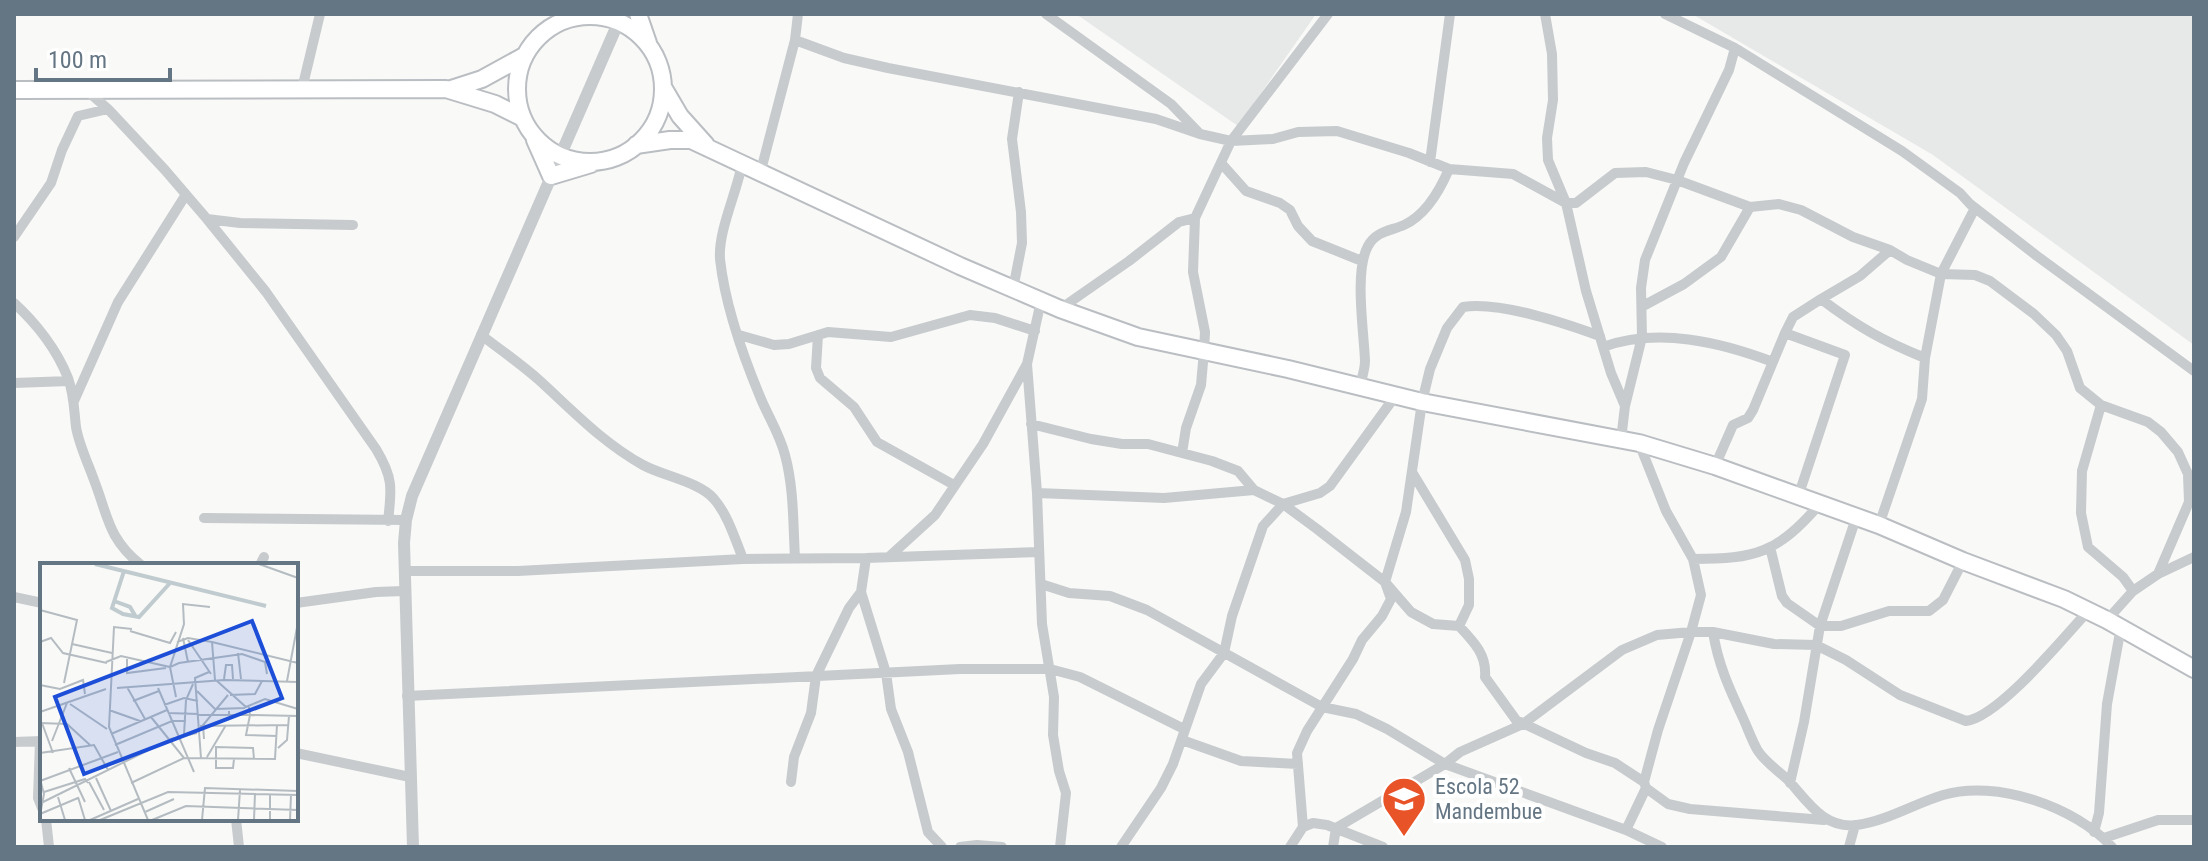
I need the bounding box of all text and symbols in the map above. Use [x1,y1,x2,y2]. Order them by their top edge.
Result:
scale bar [36,32,170,82]
text: 100 m [48,46,107,74]
inset map [40,563,298,821]
place label: Escola 52 Mandembue [1435,774,1542,824]
school or university icon: Escola 52 Mandembue [1380,775,1428,838]

